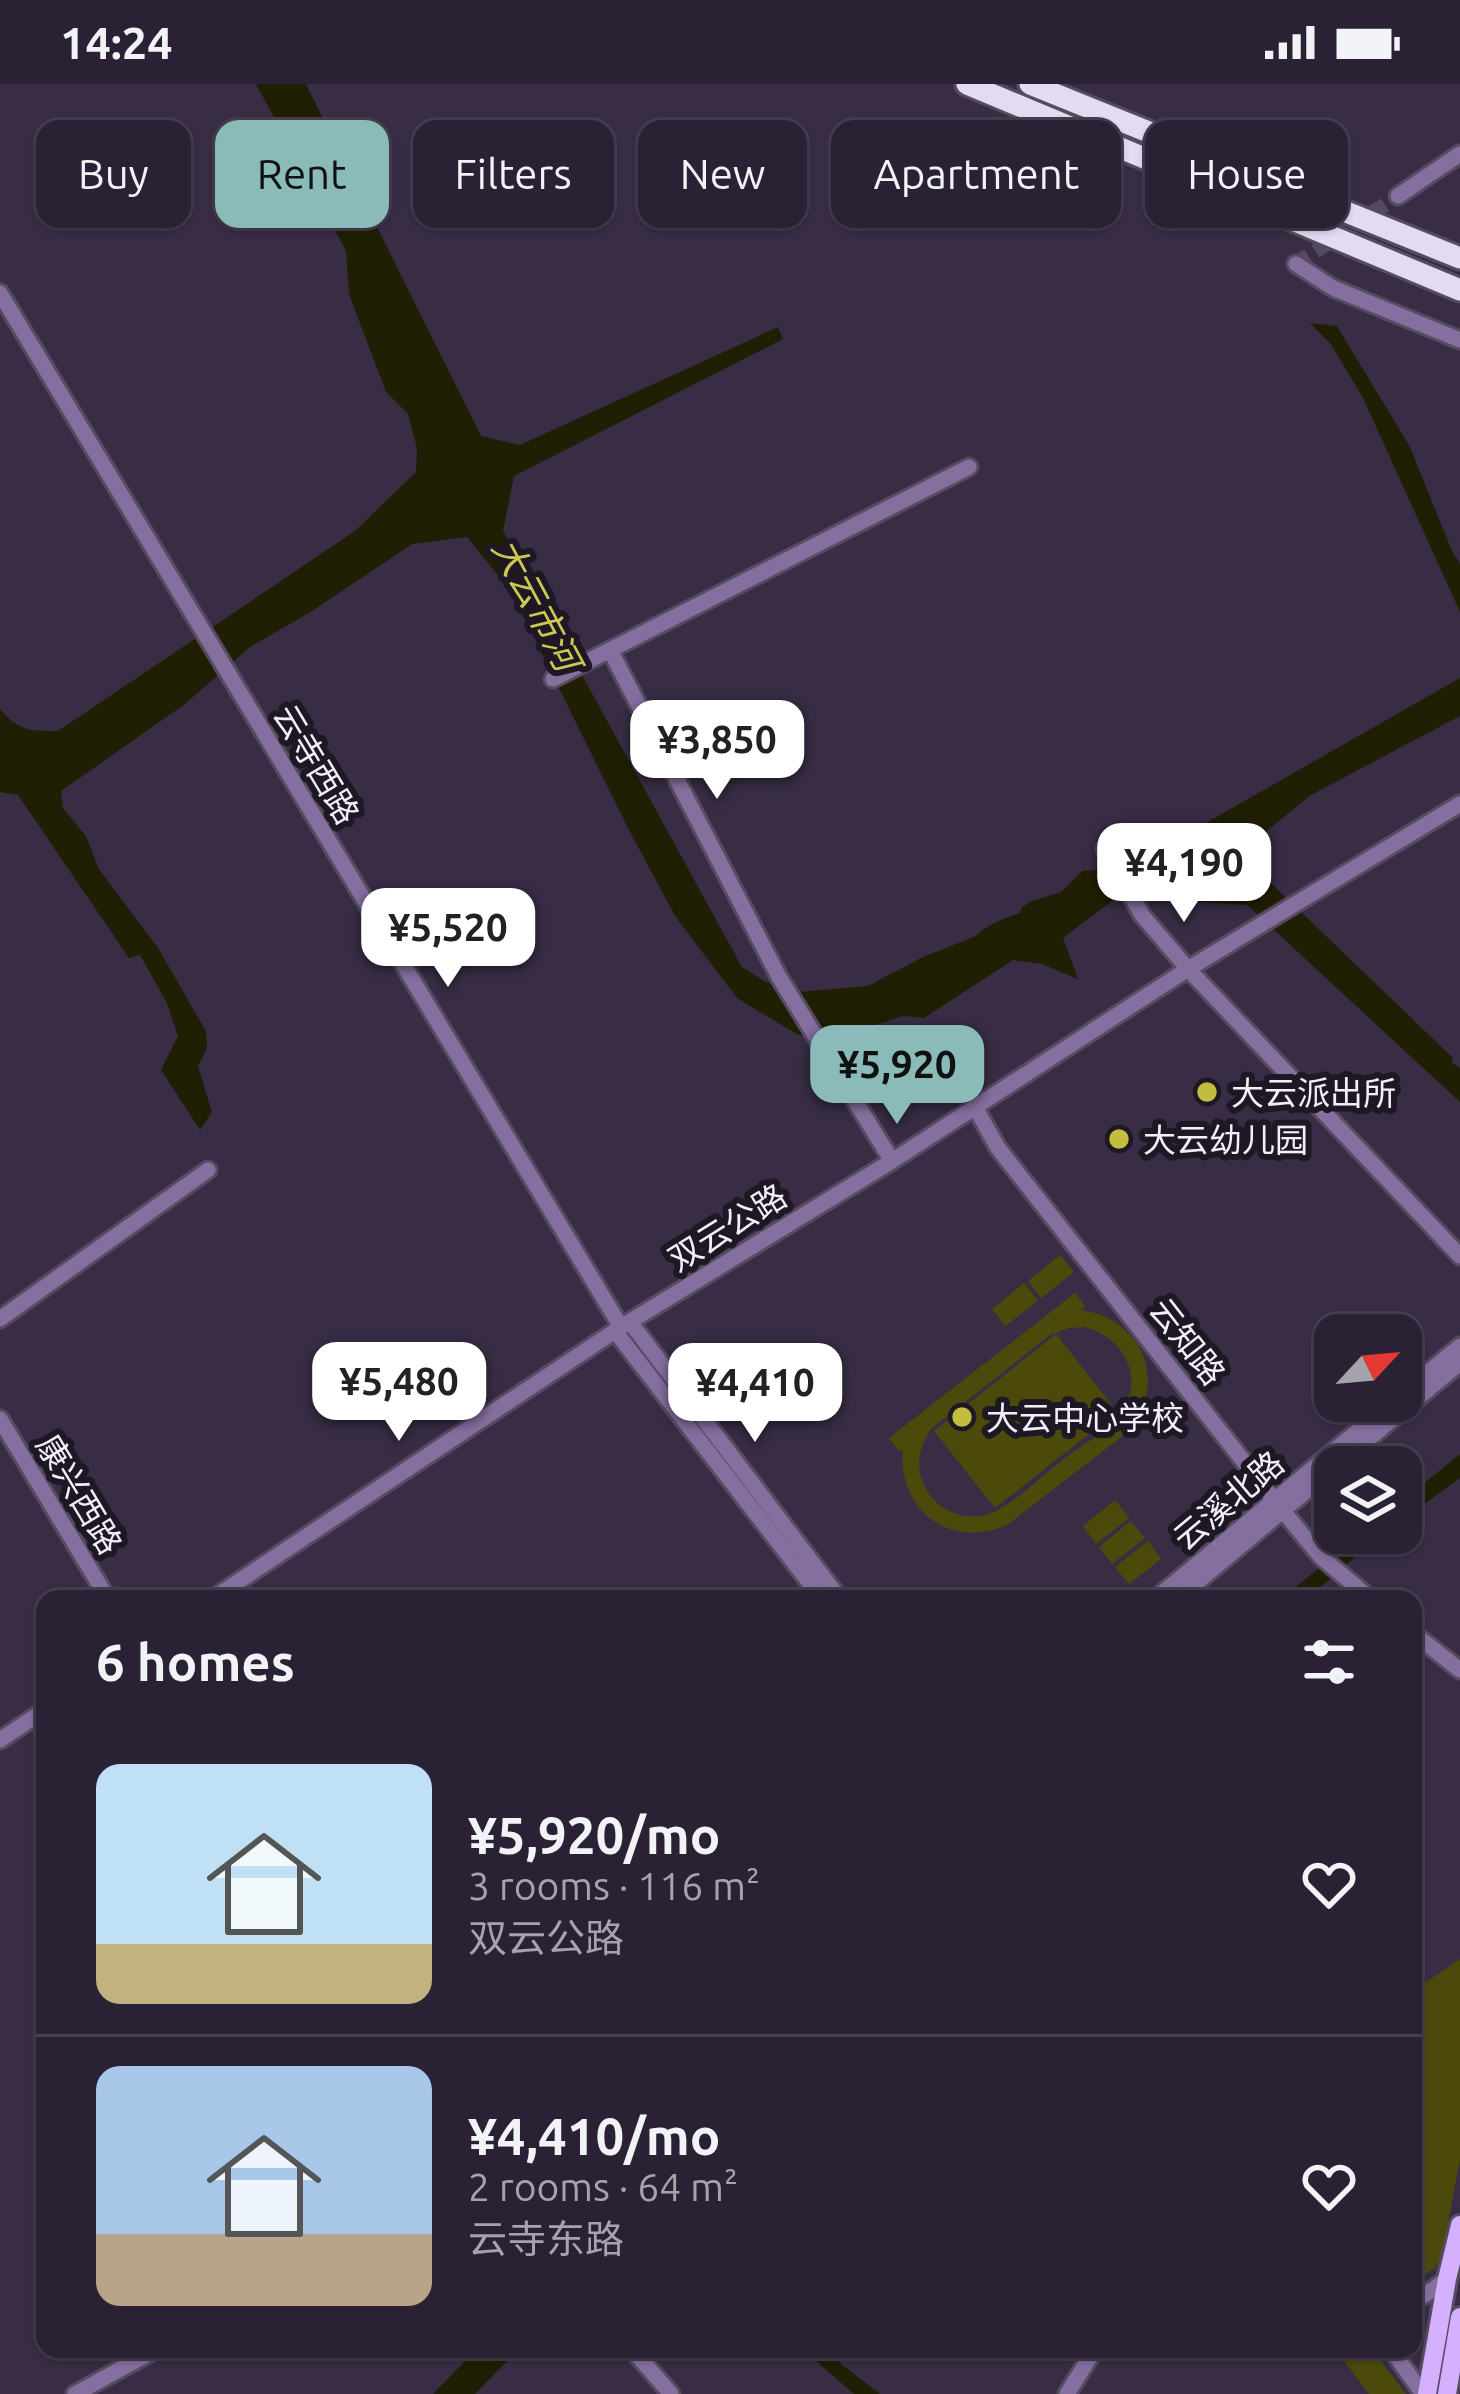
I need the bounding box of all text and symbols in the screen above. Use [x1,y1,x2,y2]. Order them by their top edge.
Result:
text: 14:24 [60,17,173,68]
chip: Buy [36,120,191,228]
chip: Rent [215,120,389,228]
chip: Filters [413,120,614,228]
chip: New [638,120,807,228]
chip: Apartment [831,120,1121,228]
chip: House [1145,120,1348,228]
water label: 大云市河 [485,531,592,682]
street label: 云寺西路 [267,698,367,830]
pin: ¥3,850 [619,700,815,802]
text: ¥3,850 [657,717,777,760]
pin: ¥4,190 [1086,823,1282,925]
text: ¥4,190 [1124,840,1244,883]
pin: ¥5,520 [350,888,546,990]
text: ¥5,520 [388,905,508,948]
pin: ¥5,920 [799,1025,995,1127]
text: ¥5,920 [837,1042,957,1085]
place label: 大云派出所 [1231,1074,1396,1111]
marker: 大云派出所 [1194,1079,1220,1105]
place label: 大云幼儿园 [1143,1121,1308,1158]
marker: 大云幼儿园 [1106,1126,1132,1152]
street label: 双云公路 [661,1176,793,1278]
street label: 云知路 [1143,1291,1233,1391]
north arrow [1314,1314,1422,1422]
map controls [1314,1314,1422,1554]
pin: ¥5,480 [301,1342,497,1444]
pin: ¥4,410 [657,1343,853,1445]
text: ¥5,480 [339,1359,459,1402]
text: ¥4,410 [695,1360,815,1403]
place label: 大云中心学校 [986,1399,1184,1436]
marker: 大云中心学校 [949,1404,975,1430]
street label: 康兴西路 [30,1428,130,1560]
street label: 云溪北路 [1166,1443,1290,1557]
button: layers [1314,1446,1422,1554]
icon: filters [1296,1629,1362,1695]
text: 6 homes [96,1633,295,1691]
text: ¥5,920/mo [468,1806,720,1864]
icon: home [192,1812,336,1956]
icon: heart [1296,1851,1362,1917]
text: 3 rooms · 116 m² [468,1864,760,1907]
text: 双云公路 [468,1916,624,1959]
text: ¥4,410/mo [468,2107,720,2165]
icon: home [192,2114,336,2258]
icon: heart [1296,2153,1362,2219]
text: 2 rooms · 64 m² [468,2165,738,2208]
text: 云寺东路 [468,2217,624,2260]

